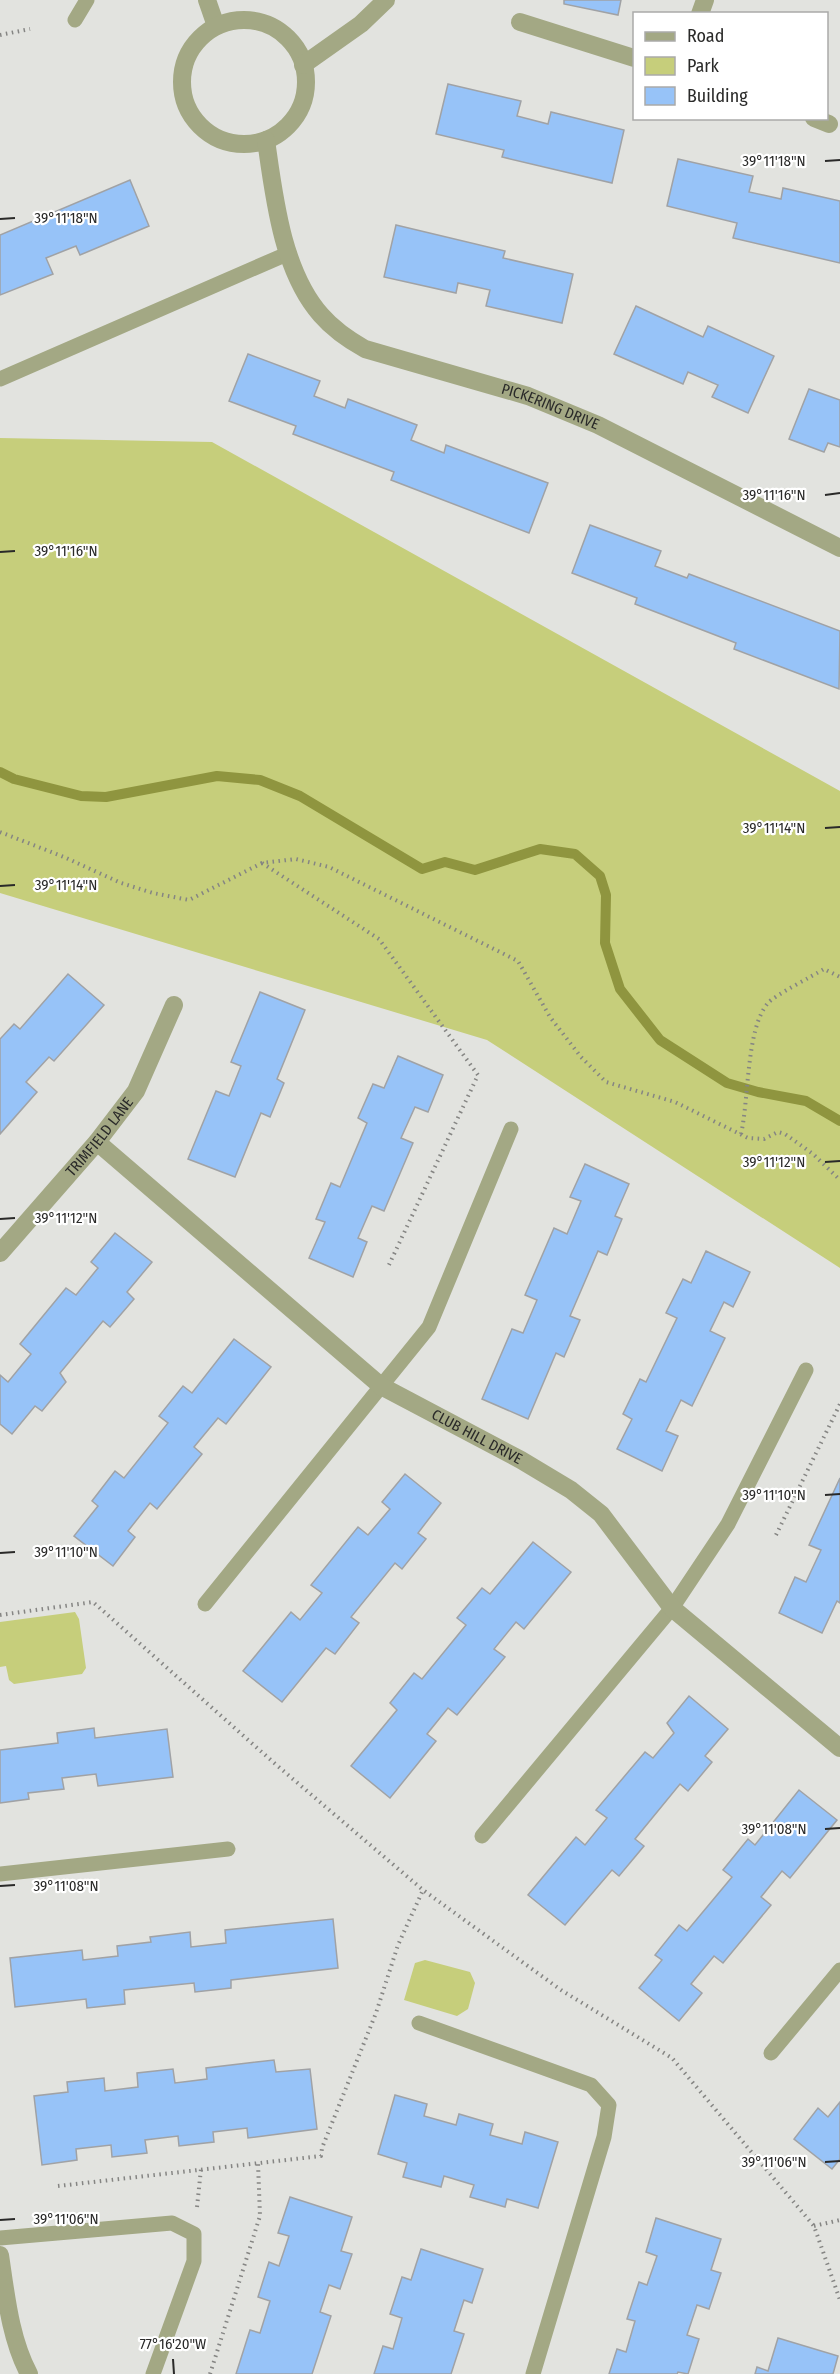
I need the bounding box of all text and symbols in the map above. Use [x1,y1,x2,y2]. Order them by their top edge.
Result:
legend [633,12,828,120]
text: Road [687,25,724,47]
text: Park [687,55,720,77]
text: Building [687,85,748,107]
text: 39°11'18"N [742,152,806,170]
text: 39°11'18"N [34,209,98,227]
street label: PICKERING DRIVE [499,380,602,433]
text: 39°11'16"N [742,486,806,504]
text: 39°11'16"N [34,542,98,560]
text: 39°11'14"N [743,819,805,837]
text: 39°11'14"N [35,876,97,894]
street label: TRIMFIELD LANE [62,1094,137,1180]
text: 39°11'12"N [743,1153,805,1171]
text: 39°11'12"N [35,1209,97,1227]
street label: CLUB HILL DRIVE [429,1405,525,1468]
text: 39°11'10"N [742,1486,806,1504]
text: 39°11'10"N [34,1543,98,1561]
text: 39°11'08"N [741,1820,807,1838]
text: 39°11'08"N [33,1877,99,1895]
text: 39°11'06"N [741,2153,807,2171]
text: 39°11'06"N [33,2210,99,2228]
text: 77°16'20"W [140,2335,206,2353]

